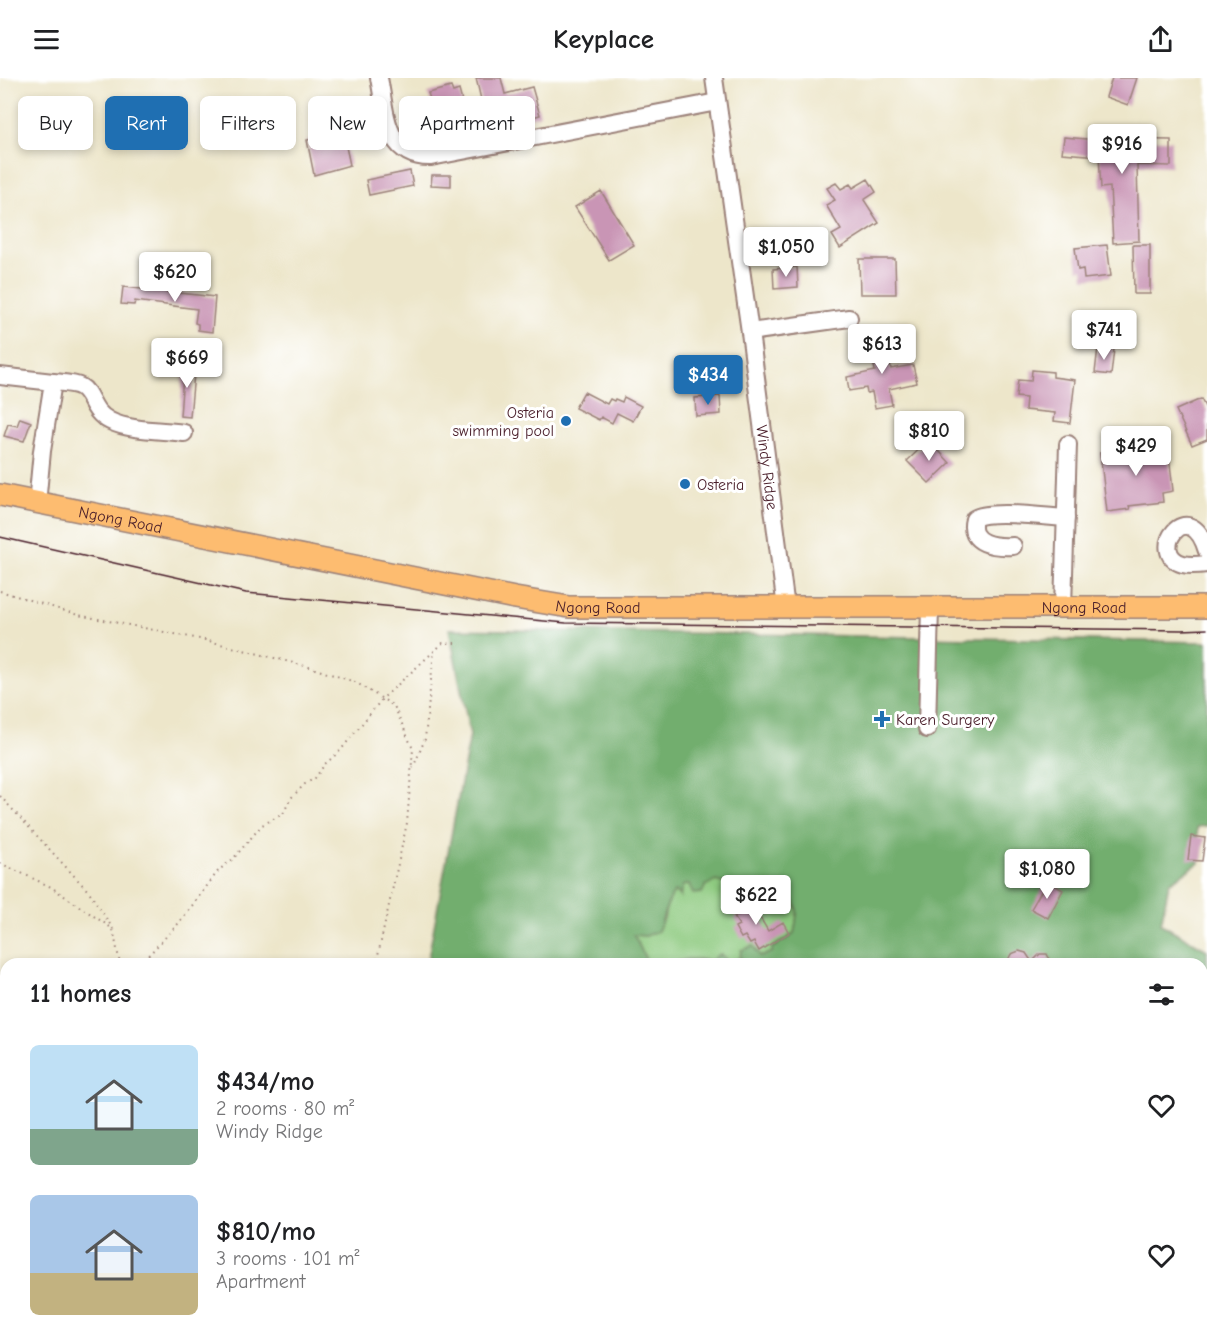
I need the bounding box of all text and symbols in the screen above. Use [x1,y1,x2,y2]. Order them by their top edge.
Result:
icon: menu [30,23,63,56]
icon: share [1144,23,1177,56]
text: Keyplace [553,24,654,55]
chip: Buy [18,96,93,150]
chip: Rent [105,96,188,150]
chip: Filters [200,96,296,150]
chip: New [308,96,387,150]
chip: Apartment [399,96,535,150]
pin: $916 [1086,124,1158,175]
text: $916 [1102,132,1142,155]
pin: $1,050 [737,227,835,278]
text: $1,050 [757,235,815,258]
pin: $620 [139,252,211,303]
text: $620 [153,260,197,283]
pin: $741 [1068,310,1140,361]
text: $741 [1086,318,1122,341]
pin: $613 [846,324,918,375]
text: $613 [862,332,902,355]
pin: $669 [151,338,223,389]
text: $669 [165,346,209,369]
pin: $434 [672,355,744,406]
text: $434 [688,363,728,386]
place label: Osteria swimming pool [452,404,554,440]
pin: $810 [893,411,965,462]
marker: Osteria swimming pool [559,414,573,428]
text: $810 [908,419,950,442]
street label: Windy Ridge [752,424,781,511]
pin: $429 [1100,426,1172,477]
text: $429 [1115,434,1157,457]
place label: Osteria [697,476,744,494]
marker: Osteria [678,477,692,491]
street label: Ngong Road [77,503,164,537]
street label: Ngong Road [554,597,640,617]
street label: Ngong Road [1042,599,1126,617]
marker: Karen Surgery [873,710,891,728]
place label: Karen Surgery [896,711,995,729]
pin: $1,080 [998,849,1096,900]
text: $1,080 [1019,857,1075,880]
pin: $622 [720,875,792,926]
text: $622 [735,883,777,906]
icon: filters [1145,978,1178,1011]
text: 11 homes [30,979,131,1009]
text: $434/mo [216,1067,314,1097]
icon: home [78,1069,150,1141]
icon: heart [1145,1089,1178,1122]
text: 2 rooms · 80 m² [216,1097,354,1120]
text: Windy Ridge [216,1120,323,1143]
text: $810/mo [216,1217,316,1247]
icon: home [78,1219,150,1291]
icon: heart [1145,1239,1178,1272]
text: 3 rooms · 101 m² [216,1247,360,1270]
text: Apartment [216,1270,306,1293]

